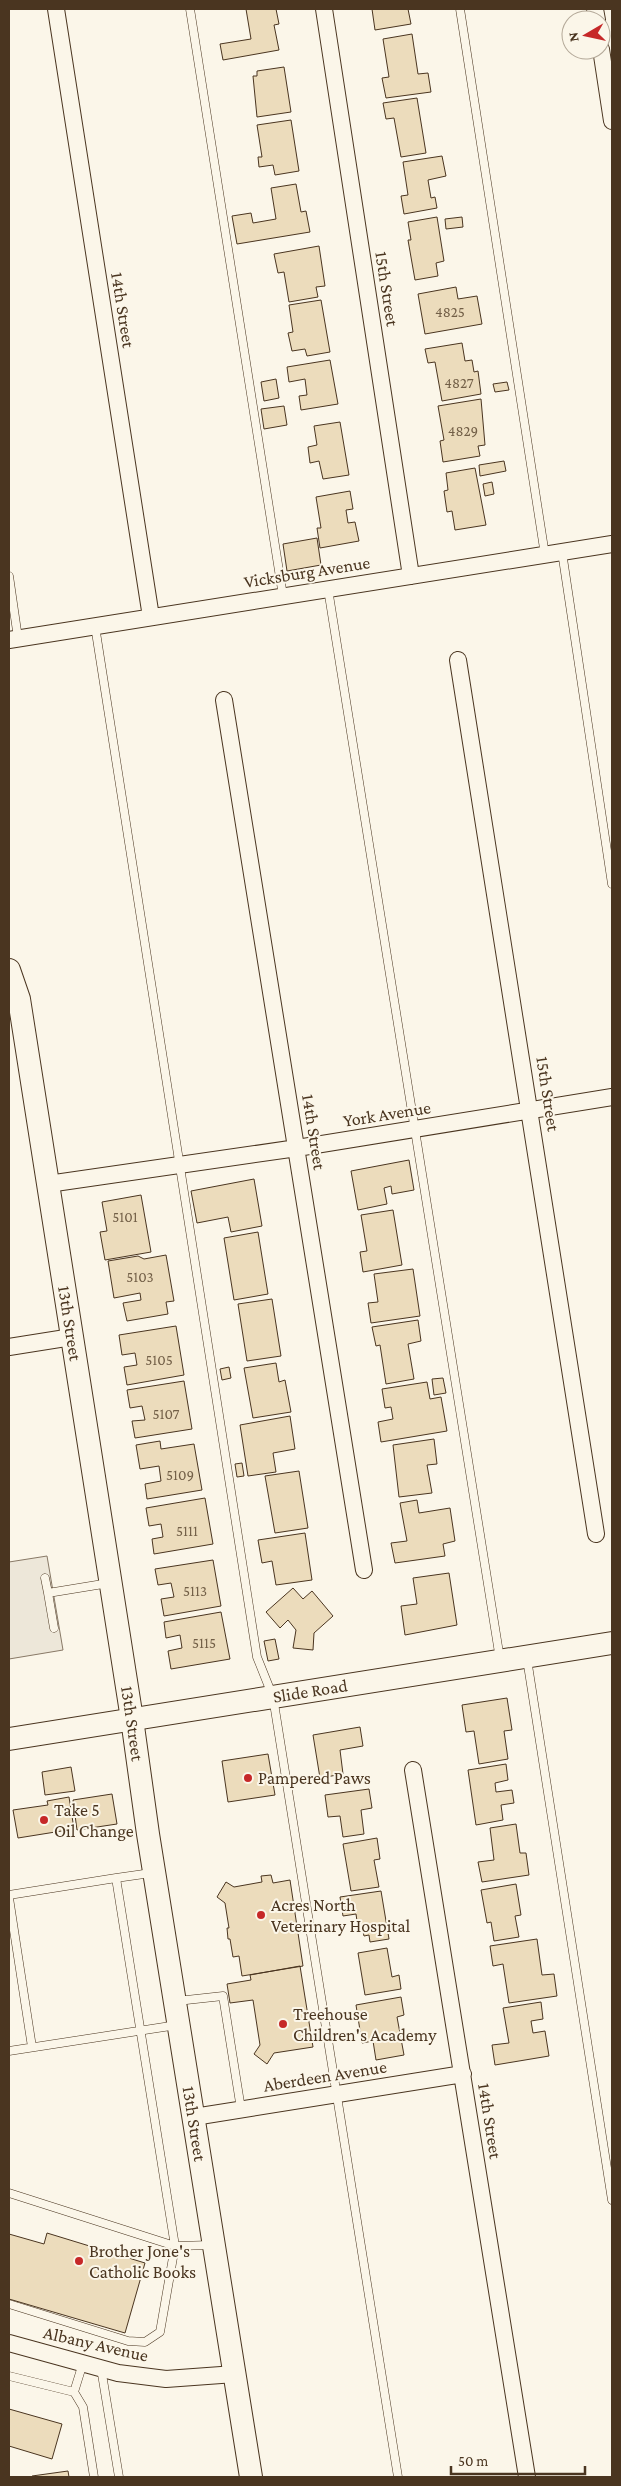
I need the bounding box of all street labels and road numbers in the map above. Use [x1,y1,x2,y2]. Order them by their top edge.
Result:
street label: 15th Street [371,250,403,329]
street label: 14th Street [107,271,139,350]
street label: Vicksburg Avenue [242,552,372,592]
street label: 15th Street [532,1055,564,1134]
street label: 14th Street [298,1093,330,1172]
street label: York Avenue [342,1097,432,1131]
street label: 13th Street [54,1284,86,1363]
street label: Slide Road [272,1675,349,1707]
street label: 13th Street [117,1684,148,1763]
street label: Aberdeen Avenue [262,2056,388,2096]
street label: 14th Street [474,2082,506,2161]
street label: 13th Street [179,2085,210,2164]
street label: Albany Avenue [42,2322,150,2366]

